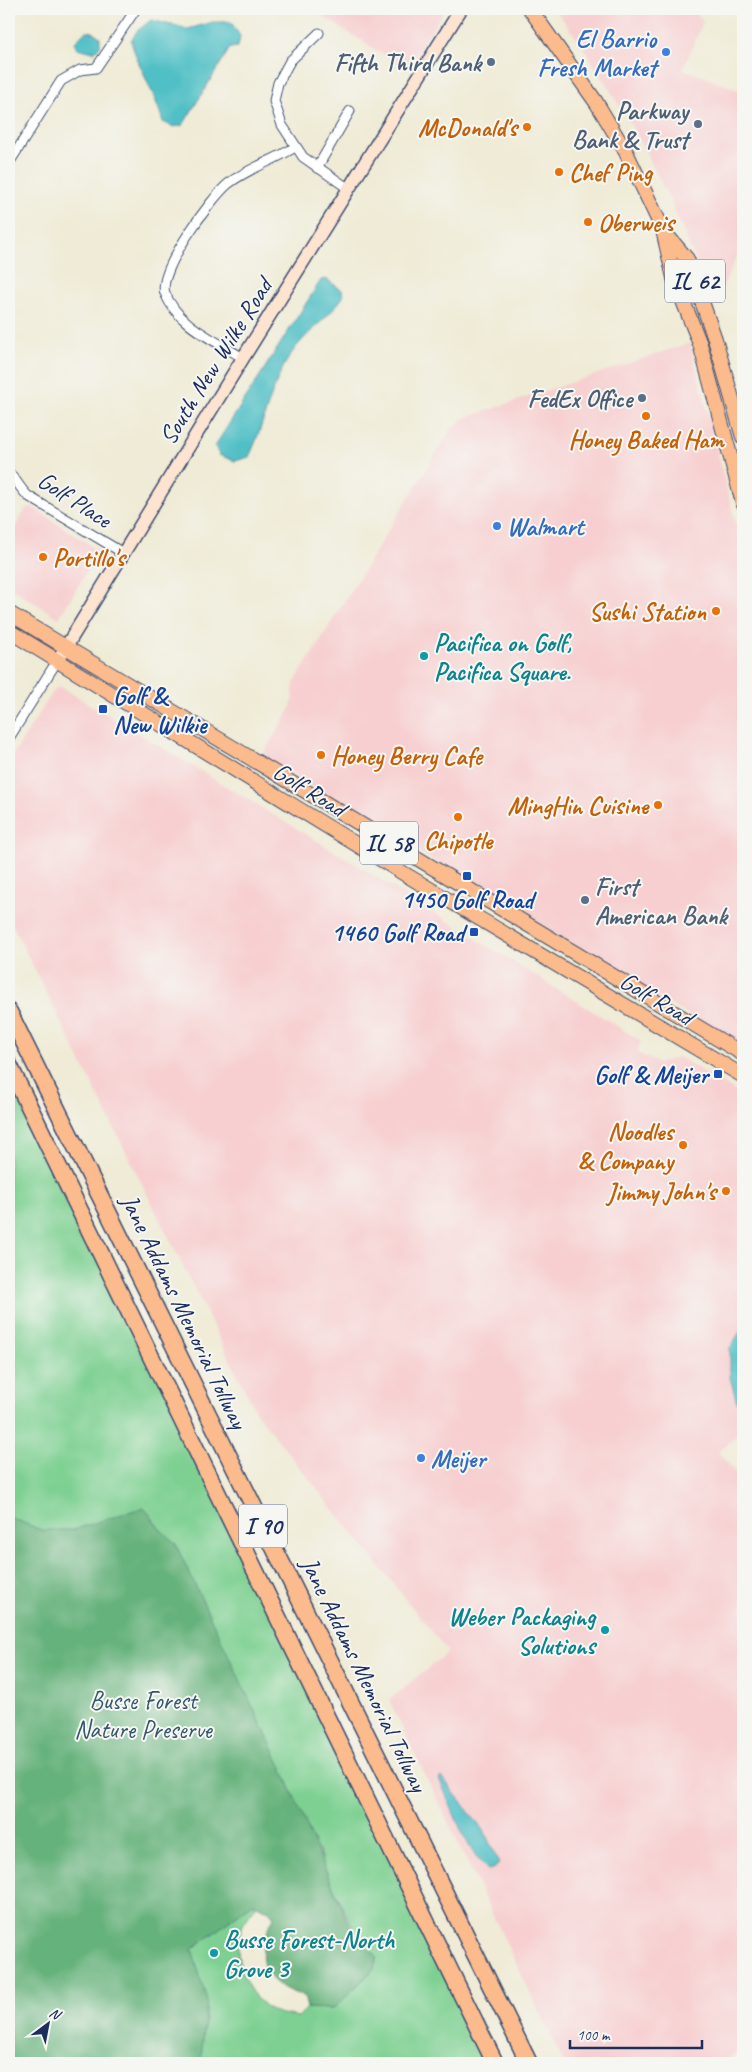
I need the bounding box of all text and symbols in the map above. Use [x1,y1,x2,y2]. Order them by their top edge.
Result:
place label: El Barrio Fresh Market [537,23,660,84]
marker: El Barrio Fresh Market [660,46,672,58]
place label: Fifth Third Bank [334,47,484,79]
marker: Fifth Third Bank [485,56,497,68]
place label: Parkway Bank & Trust [572,95,692,156]
place label: McDonald's [418,112,519,144]
marker: Parkway Bank & Trust [692,118,704,130]
marker: McDonald's [521,121,533,133]
place label: Chef Ping [569,157,654,189]
marker: Chef Ping [553,166,565,178]
place label: Oberweis [598,207,676,239]
marker: Oberweis [582,216,594,228]
road number: IL 62 [665,260,725,302]
street label: South New Wilke Road [152,270,281,451]
place label: FedEx Office [527,383,635,415]
marker: FedEx Office [636,392,648,404]
marker: Honey Baked Ham [640,410,652,422]
place label: Honey Baked Ham [569,424,725,456]
street label: Golf Place [32,464,119,536]
place label: Walmart [507,511,586,543]
marker: Walmart [491,520,503,532]
place label: Portillo's [53,542,127,574]
marker: Portillo's [37,551,49,563]
place label: Sushi Station [589,596,707,628]
marker: Sushi Station [710,605,722,617]
place label: Pacifica on Golf, Pacifica Square. [434,627,572,688]
marker: Pacifica on Golf, Pacifica Square. [418,650,430,662]
place label: Golf & New Wilkie [113,680,209,741]
marker: Golf & New Wilkie [97,703,109,715]
place label: Honey Berry Cafe [331,740,484,772]
marker: Honey Berry Cafe [315,749,327,761]
street label: Golf Road [267,755,355,826]
place label: MingHin Cuisine [507,790,650,822]
marker: MingHin Cuisine [652,799,664,811]
marker: Chipotle [452,811,464,823]
road number: IL 58 [360,821,418,864]
place label: Chipotle [424,825,494,857]
marker: 1450 Golf Road [461,870,473,882]
place label: First American Bank [595,871,730,932]
place label: 1450 Golf Road [401,884,537,916]
marker: First American Bank [579,894,591,906]
place label: 1460 Golf Road [331,917,468,949]
marker: 1460 Golf Road [468,926,480,938]
street label: Golf Road [614,965,702,1035]
place label: Golf & Meijer [594,1059,711,1091]
marker: Golf & Meijer [712,1068,724,1080]
place label: Noodles & Company [578,1116,675,1177]
marker: Noodles & Company [677,1139,689,1151]
place label: Jimmy John's [605,1176,718,1208]
marker: Jimmy John's [720,1185,732,1197]
street label: Jane Addams Memorial Tollway [113,1188,256,1436]
place label: Meijer [431,1443,488,1475]
marker: Meijer [415,1452,427,1464]
road number: I 90 [239,1504,287,1548]
street label: Jane Addams Memorial Tollway [293,1551,436,1799]
place label: Weber Packaging Solutions [448,1601,597,1662]
marker: Weber Packaging Solutions [599,1624,611,1636]
park label: Busse Forest Nature Preserve [74,1685,214,1746]
place label: Busse Forest-North Grove 3 [224,1924,395,1985]
marker: Busse Forest-North Grove 3 [208,1947,220,1959]
north arrow [22,2000,72,2050]
text: N [46,2004,65,2024]
scale bar [570,2017,702,2049]
text: 100 m [577,2026,611,2045]

